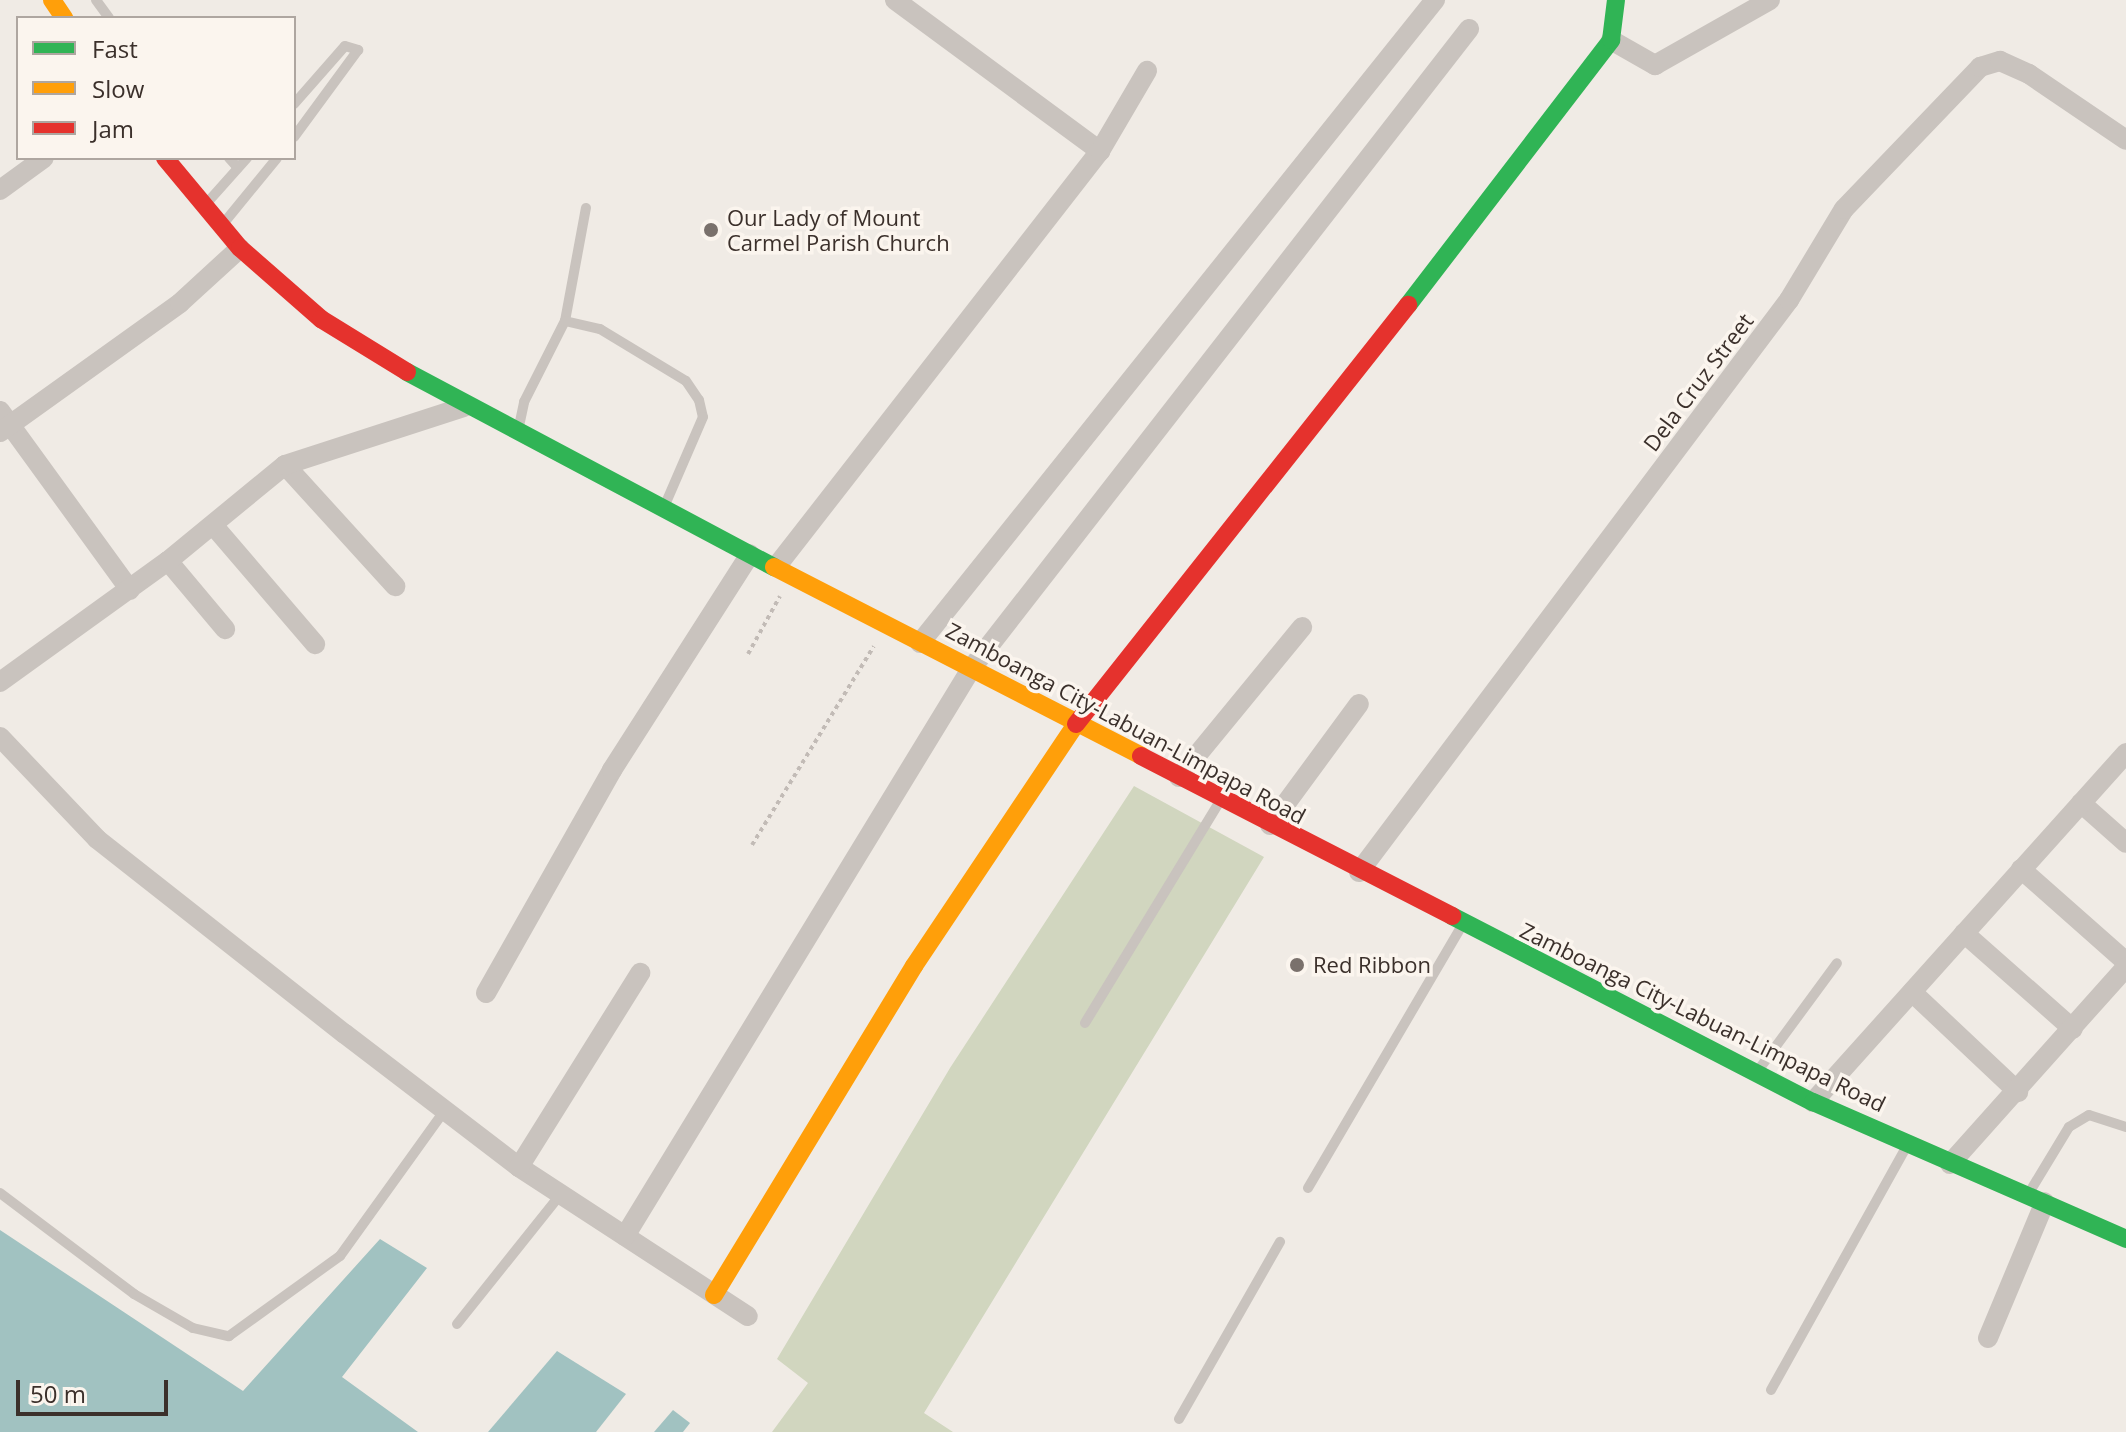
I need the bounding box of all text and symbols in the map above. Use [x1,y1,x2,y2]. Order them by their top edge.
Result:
legend [16,16,296,160]
text: Fast [92,32,138,65]
text: Slow [92,72,144,105]
text: Jam [92,112,134,145]
place label: Our Lady of Mount Carmel Parish Church [727,204,950,256]
marker: Our Lady of Mount Carmel Parish Church [702,221,720,239]
street label: Dela Cruz Street [1638,308,1758,456]
street label: Zamboanga City-Labuan-Limpapa Road [942,617,1310,829]
street label: Zamboanga City-Labuan-Limpapa Road [1516,917,1890,1117]
place label: Red Ribbon [1313,952,1431,978]
marker: Red Ribbon [1288,956,1306,974]
scale bar [20,1364,172,1414]
text: 50 m [30,1377,86,1410]

